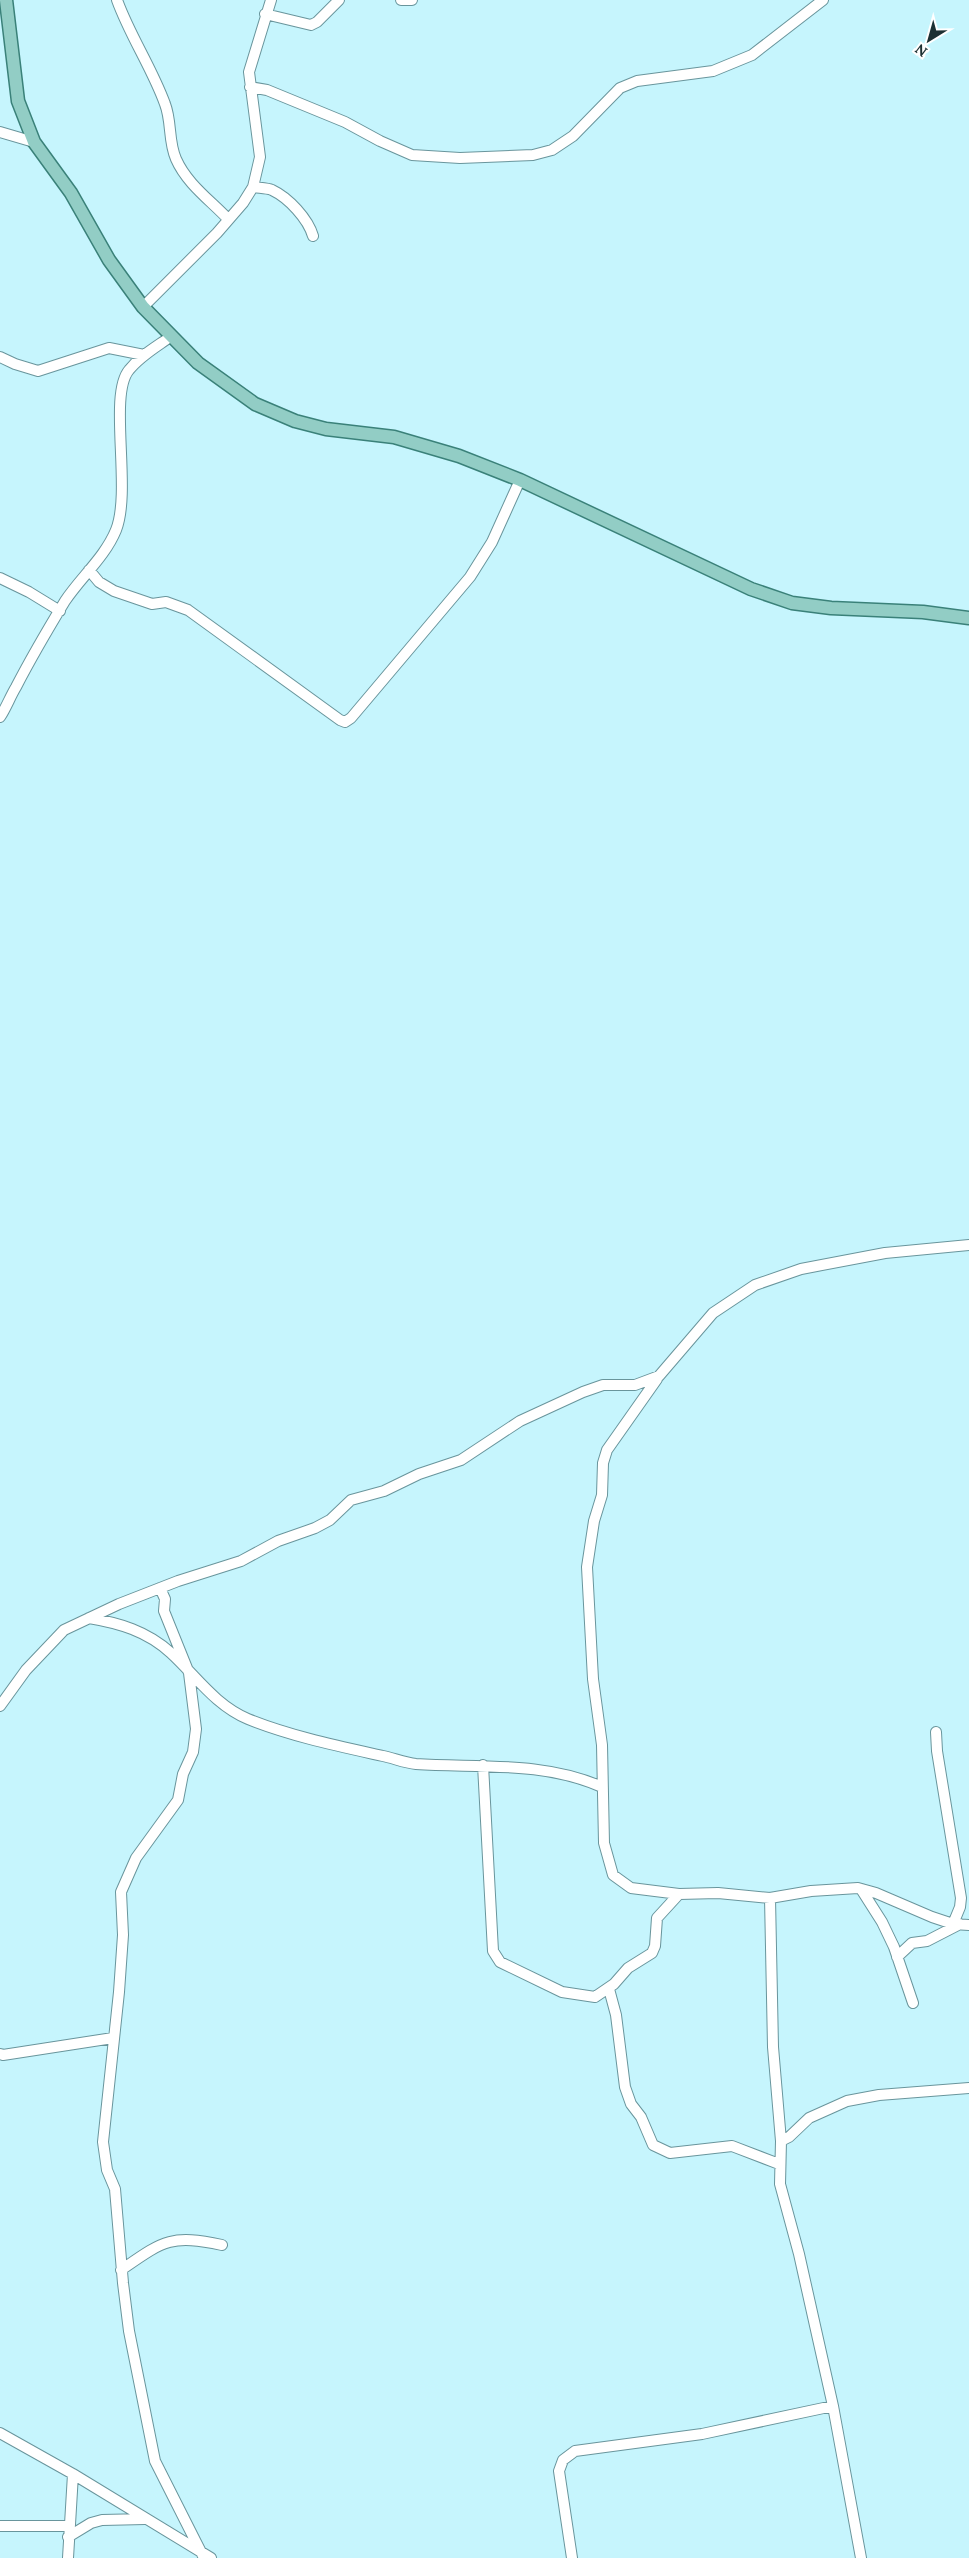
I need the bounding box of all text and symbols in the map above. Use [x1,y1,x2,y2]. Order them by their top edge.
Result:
north arrow [904,15,954,65]
text: N [911,40,931,61]

